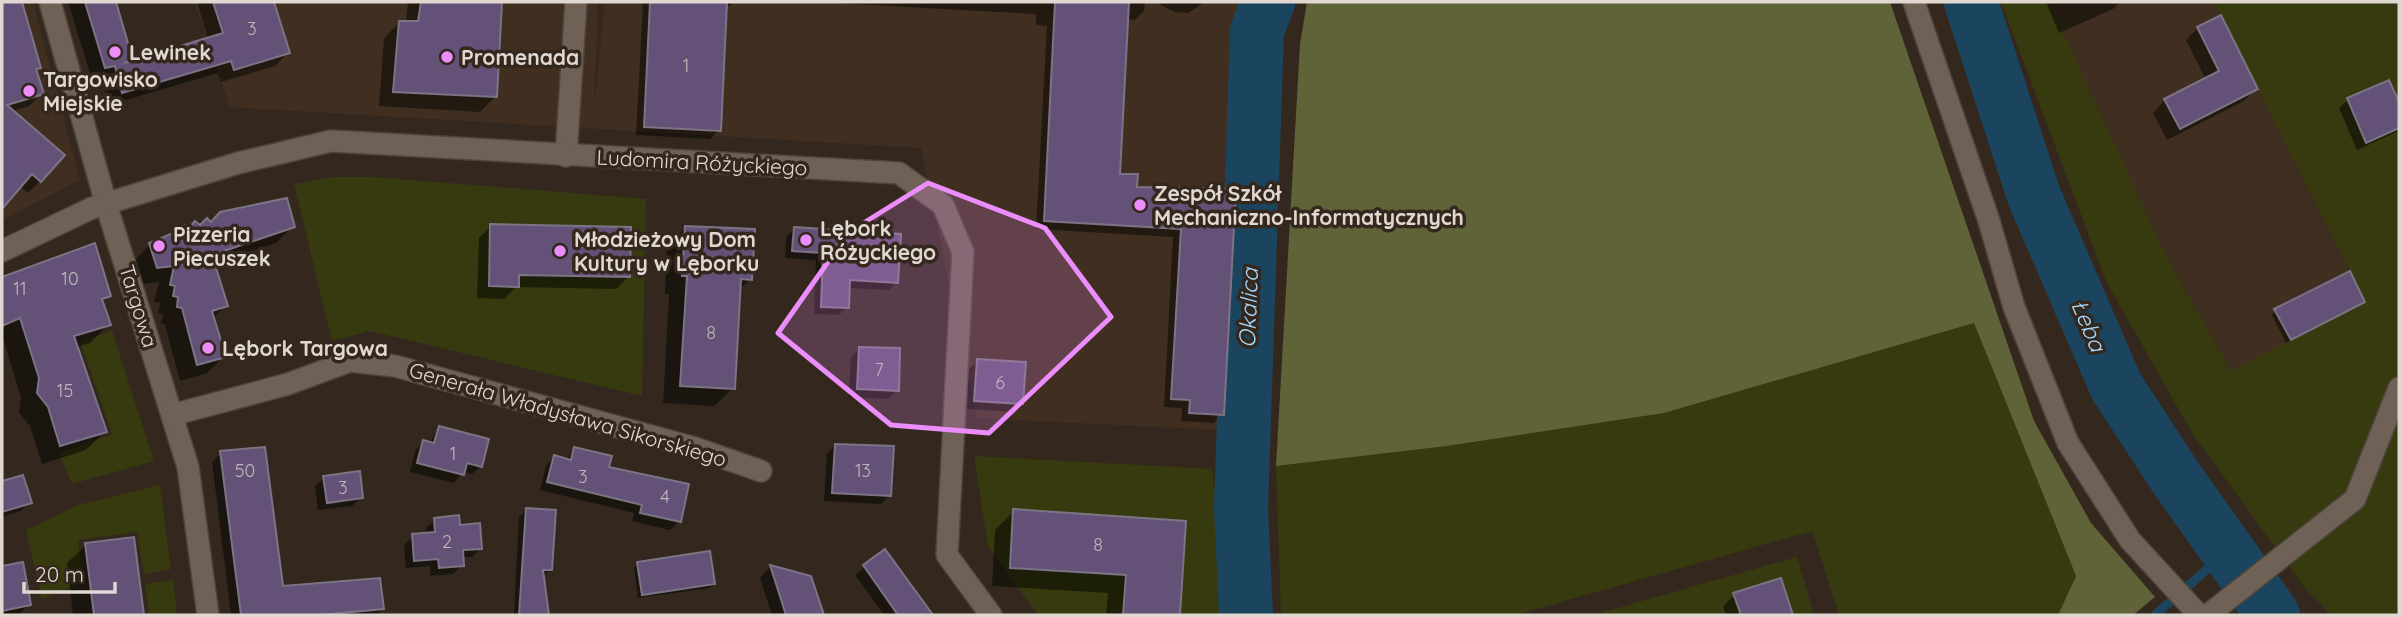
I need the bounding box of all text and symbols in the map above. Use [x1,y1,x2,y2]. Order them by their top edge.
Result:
house number: 3 [247,17,257,40]
place label: Lewinek [129,39,211,65]
marker: Lewinek [107,44,123,60]
place label: Promenada [461,44,579,70]
marker: Promenada [439,49,455,65]
house number: 1 [683,54,689,77]
place label: Targowisko Miejskie [43,66,158,116]
marker: Targowisko Miejskie [21,83,37,99]
street label: Ludomira Różyckiego [596,144,808,180]
place label: Zespół Szkół Mechaniczno-Informatycznych [1154,180,1464,230]
marker: Zespół Szkół Mechaniczno-Informatycznych [1132,197,1148,213]
place label: Lębork Różyckiego [820,215,936,265]
place label: Pizzeria Piecuszek [173,221,271,271]
place label: Młodzieżowy Dom Kultury w Lęborku [574,226,759,276]
marker: Lębork Różyckiego [798,232,814,248]
marker: Pizzeria Piecuszek [151,238,167,254]
marker: Młodzieżowy Dom Kultury w Lęborku [552,243,568,259]
street label: Targowa [114,262,164,350]
house number: 10 [61,267,79,290]
water label: Okalica [1232,267,1264,348]
house number: 11 [13,277,27,300]
water label: Łeba [2065,294,2113,357]
house number: 8 [706,321,716,344]
place label: Lębork Targowa [222,335,388,361]
marker: Lębork Targowa [200,340,216,356]
street label: Generała Władysława Sikorskiego [406,356,730,472]
house number: 7 [874,358,884,381]
house number: 6 [995,371,1005,394]
house number: 15 [57,379,73,402]
house number: 1 [450,442,456,465]
house number: 50 [235,459,255,482]
house number: 13 [855,459,871,482]
house number: 3 [578,465,588,488]
house number: 3 [338,476,348,499]
house number: 4 [660,485,670,508]
house number: 2 [442,530,452,553]
house number: 8 [1093,533,1103,556]
scale bar [24,550,116,594]
text: 20 m [35,561,84,587]

